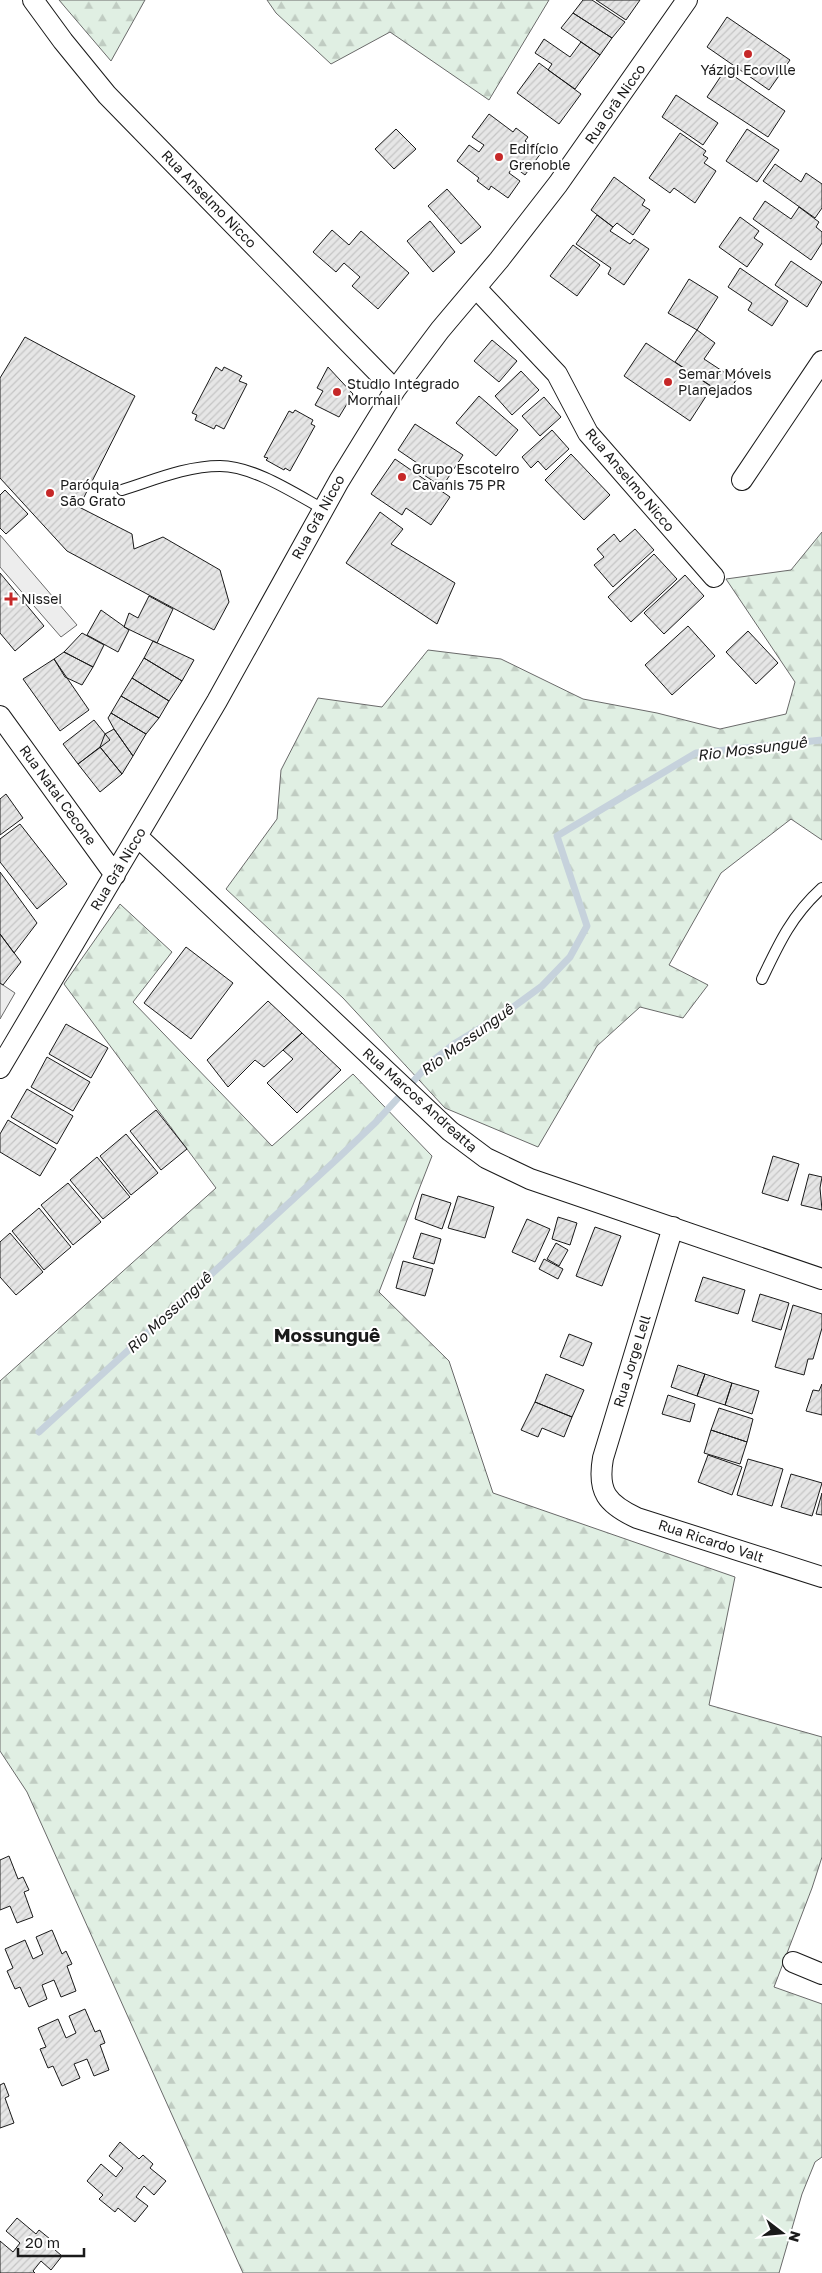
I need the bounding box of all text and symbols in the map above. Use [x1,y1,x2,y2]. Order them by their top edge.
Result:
marker: Yázigi Ecoville [742,48,754,60]
street label: Rua Grã Nicco [581,60,648,147]
place label: Yázigi Ecoville [700,61,796,78]
place label: Edifício Grenoble [509,140,570,173]
street label: Rua Anselmo Nicco [158,146,260,251]
marker: Edifício Grenoble [493,151,505,163]
place label: Semar Móveis Planejados [678,365,771,398]
place label: Studio Integrado Mormaii [347,375,459,408]
marker: Semar Móveis Planejados [662,376,674,388]
marker: Studio Integrado Mormaii [331,386,343,398]
street label: Rua Anselmo Nicco [582,425,679,535]
place label: Grupo Escoteiro Cavanis 75 PR [412,460,520,493]
marker: Grupo Escoteiro Cavanis 75 PR [396,471,408,483]
street label: Rua Grã Nicco [287,472,348,562]
place label: Paróquia São Grato [60,476,126,509]
marker: Paróquia São Grato [44,487,56,499]
place label: Nissei [21,590,62,607]
marker: Nissei [5,593,17,605]
water label: Rio Mossunguê [696,732,809,765]
street label: Rua Natal Cecone [16,741,100,848]
street label: Rua Grã Nicco [86,824,149,913]
water label: Rio Mossunguê [417,999,518,1080]
street label: Rua Marcos Andreatta [360,1044,481,1156]
water label: Rio Mossunguê [122,1267,216,1357]
street label: Rua Jorge Lell [609,1313,654,1409]
district label: Mossunguê [274,1323,380,1346]
street label: Rua Ricardo Valt [656,1515,766,1566]
north arrow [757,2208,807,2258]
scale bar [18,2226,84,2258]
text: N [785,2229,805,2244]
text: 20 m [25,2233,60,2251]

